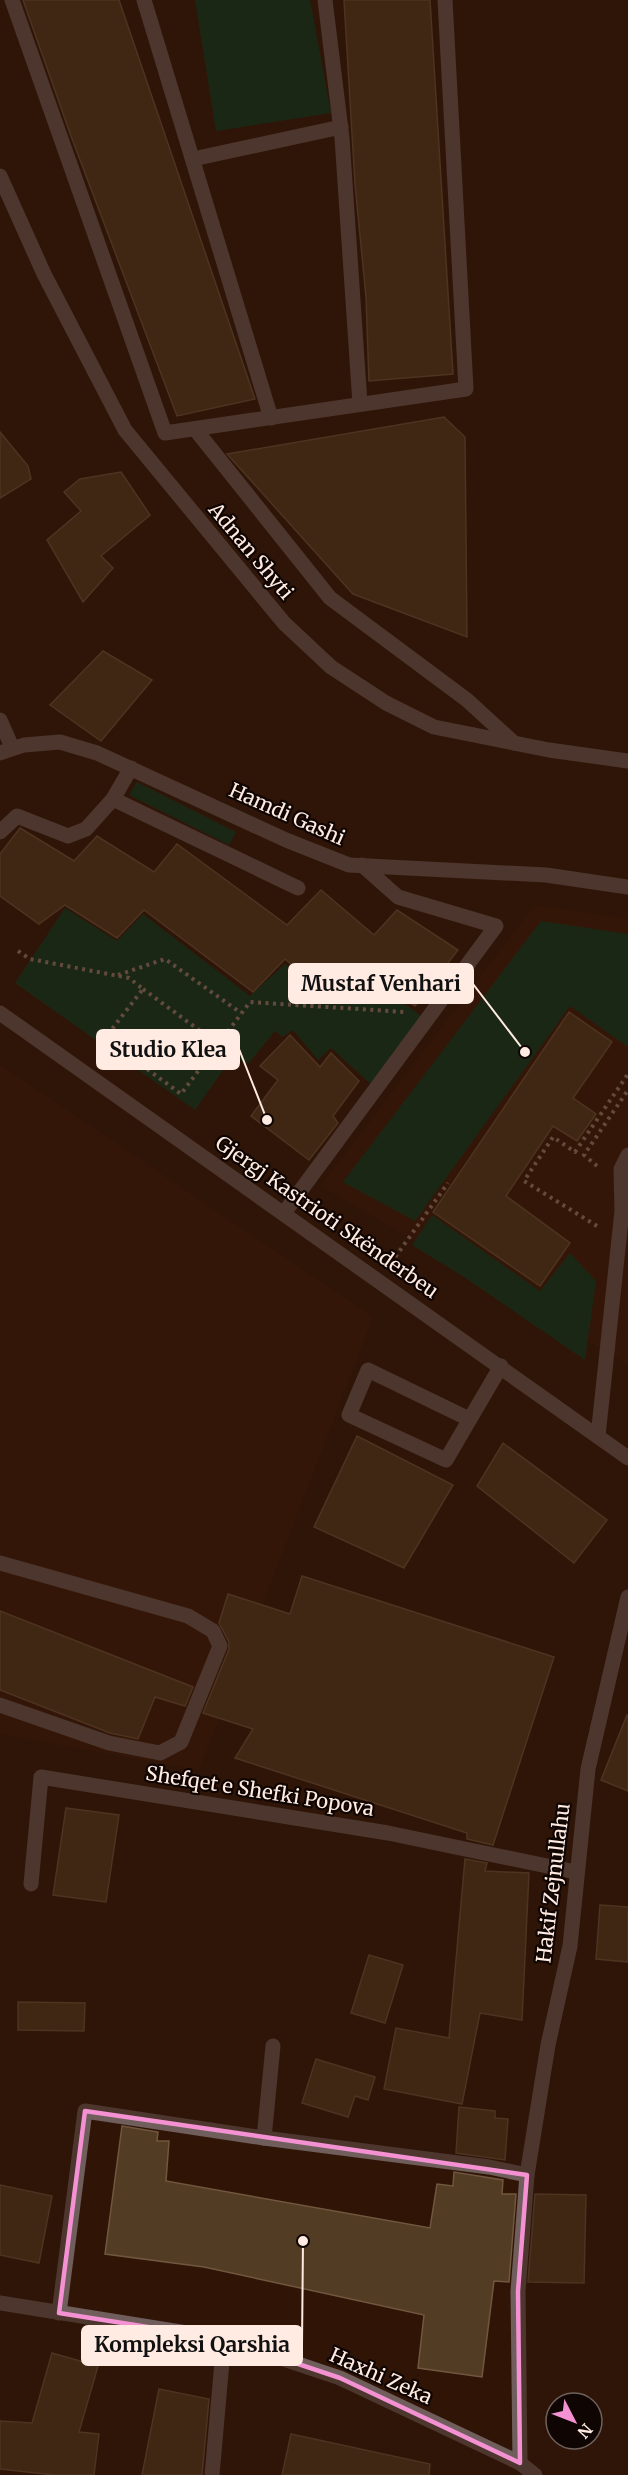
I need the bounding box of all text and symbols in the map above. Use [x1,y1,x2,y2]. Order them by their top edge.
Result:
street label: Adnan Shyti [203,496,299,604]
street label: Hamdi Gashi [225,777,349,850]
callout: Mustaf Venhari [289,964,473,1003]
text: Mustaf Venhari [301,970,461,997]
callout: Studio Klea [97,1030,239,1069]
text: Studio Klea [109,1036,227,1063]
street label: Gjergj Kastrioti Skënderbeu [211,1130,444,1303]
street label: Shefqet e Shefki Popova [144,1760,376,1821]
street label: Hakif Zejnullahu [530,1802,575,1964]
callout: Kompleksi Qarshia [82,2326,302,2365]
text: Kompleksi Qarshia [94,2331,290,2358]
street label: Haxhi Zeka [326,2342,437,2409]
north arrow [544,2391,604,2451]
text: N [573,2420,597,2443]

